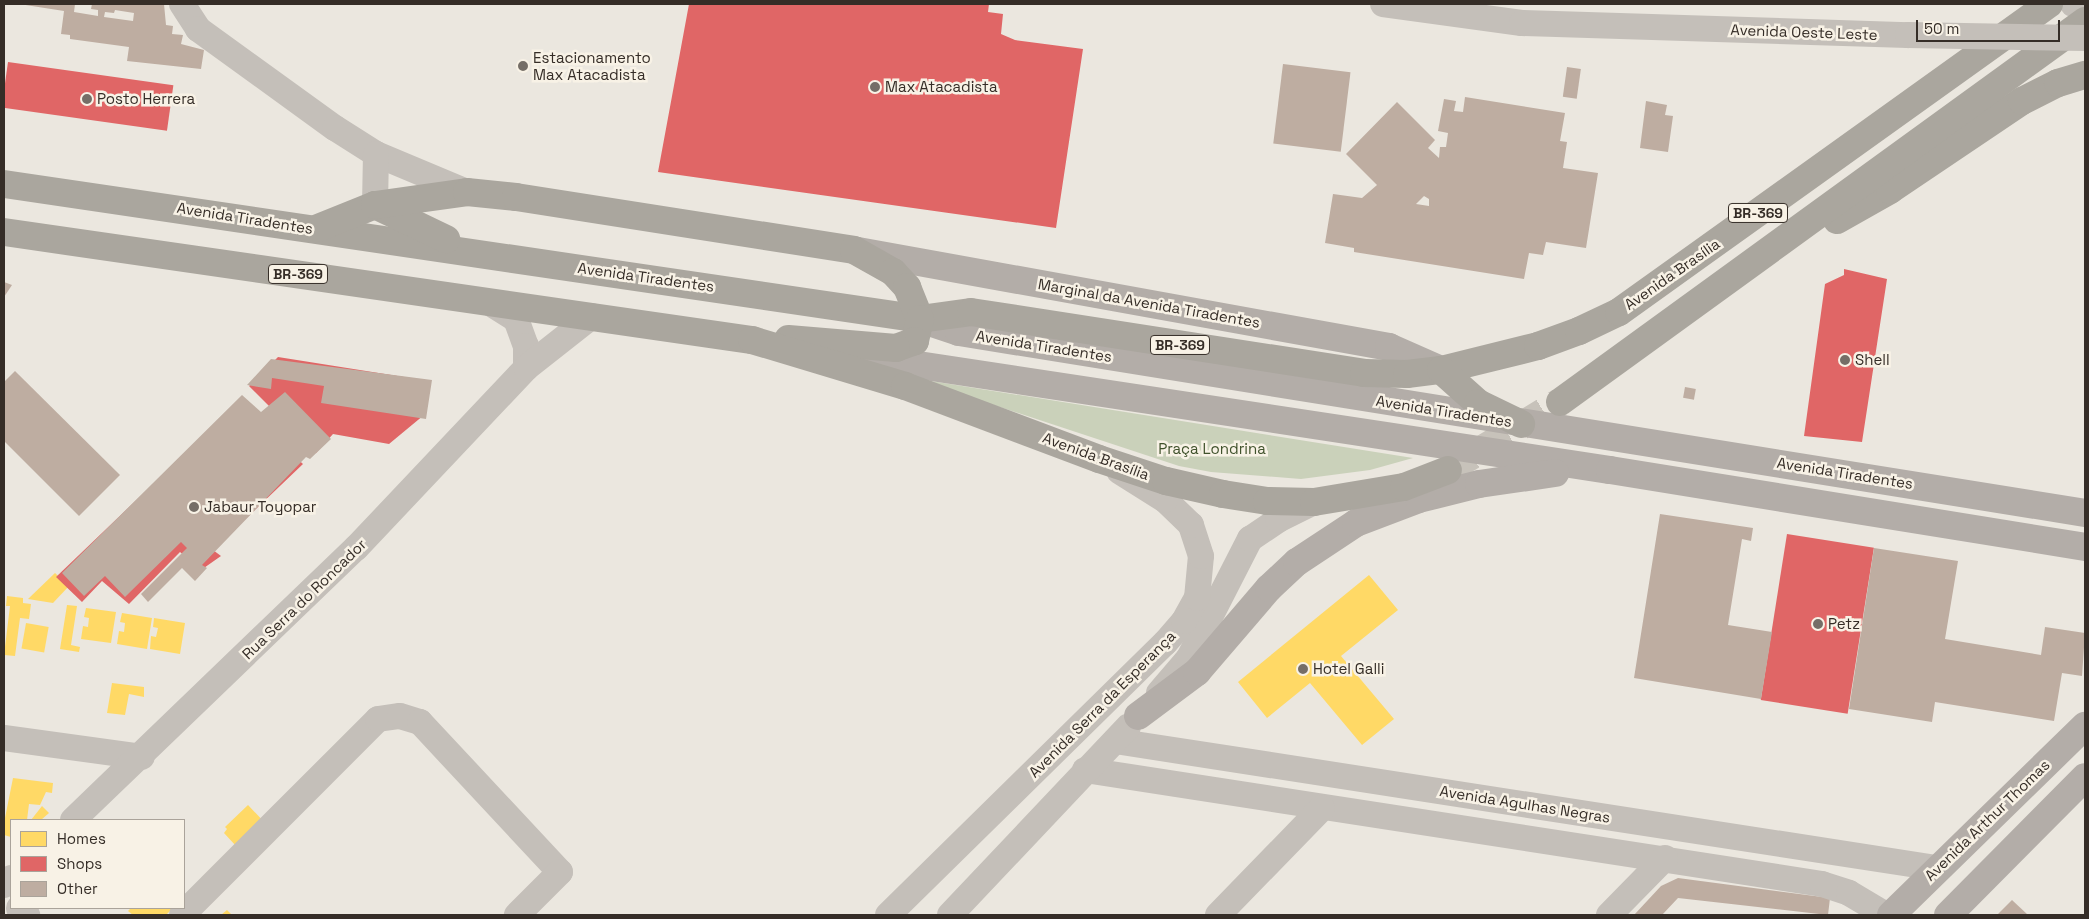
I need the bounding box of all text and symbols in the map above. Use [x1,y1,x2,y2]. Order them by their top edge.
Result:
scale bar [1919,10,2063,42]
text: 50 m [1924,19,1959,38]
street label: Avenida Oeste Leste [1730,20,1878,44]
place label: Estacionamento Max Atacadista [533,48,651,83]
marker: Estacionamento Max Atacadista [517,60,529,72]
place label: Max Atacadista [885,78,998,96]
marker: Max Atacadista [869,81,881,93]
place label: Posto Herrera [97,90,195,108]
marker: Posto Herrera [81,93,93,105]
street label: Avenida Tiradentes [175,198,315,238]
road number: BR-369 [1727,202,1789,224]
street label: Avenida Brasília [1621,234,1723,314]
street label: Avenida Tiradentes [576,258,716,296]
road number: BR-369 [267,262,329,286]
street label: Marginal da Avenida Tiradentes [1036,275,1262,331]
street label: Avenida Tiradentes [974,326,1114,366]
road number: BR-369 [1149,334,1211,356]
place label: Shell [1855,351,1890,369]
marker: Shell [1839,354,1851,366]
street label: Avenida Tiradentes [1374,391,1514,431]
street label: Avenida Brasília [1040,428,1152,484]
park label: Praça Londrina [1158,440,1266,458]
street label: Avenida Tiradentes [1775,453,1915,493]
place label: Jabaur Toyopar [204,498,317,516]
marker: Jabaur Toyopar [188,501,200,513]
street label: Rua Serra do Roncador [238,535,370,663]
place label: Petz [1828,615,1860,633]
marker: Petz [1812,618,1824,630]
street label: Avenida Serra da Esperança [1025,627,1179,781]
place label: Hotel Galli [1313,660,1384,678]
marker: Hotel Galli [1297,663,1309,675]
street label: Avenida Arthur Thomas [1921,755,2053,885]
street label: Avenida Agulhas Negras [1438,782,1612,826]
legend [10,819,185,909]
text: Homes [57,829,106,848]
text: Shops [57,854,102,873]
text: Other [57,879,98,898]

